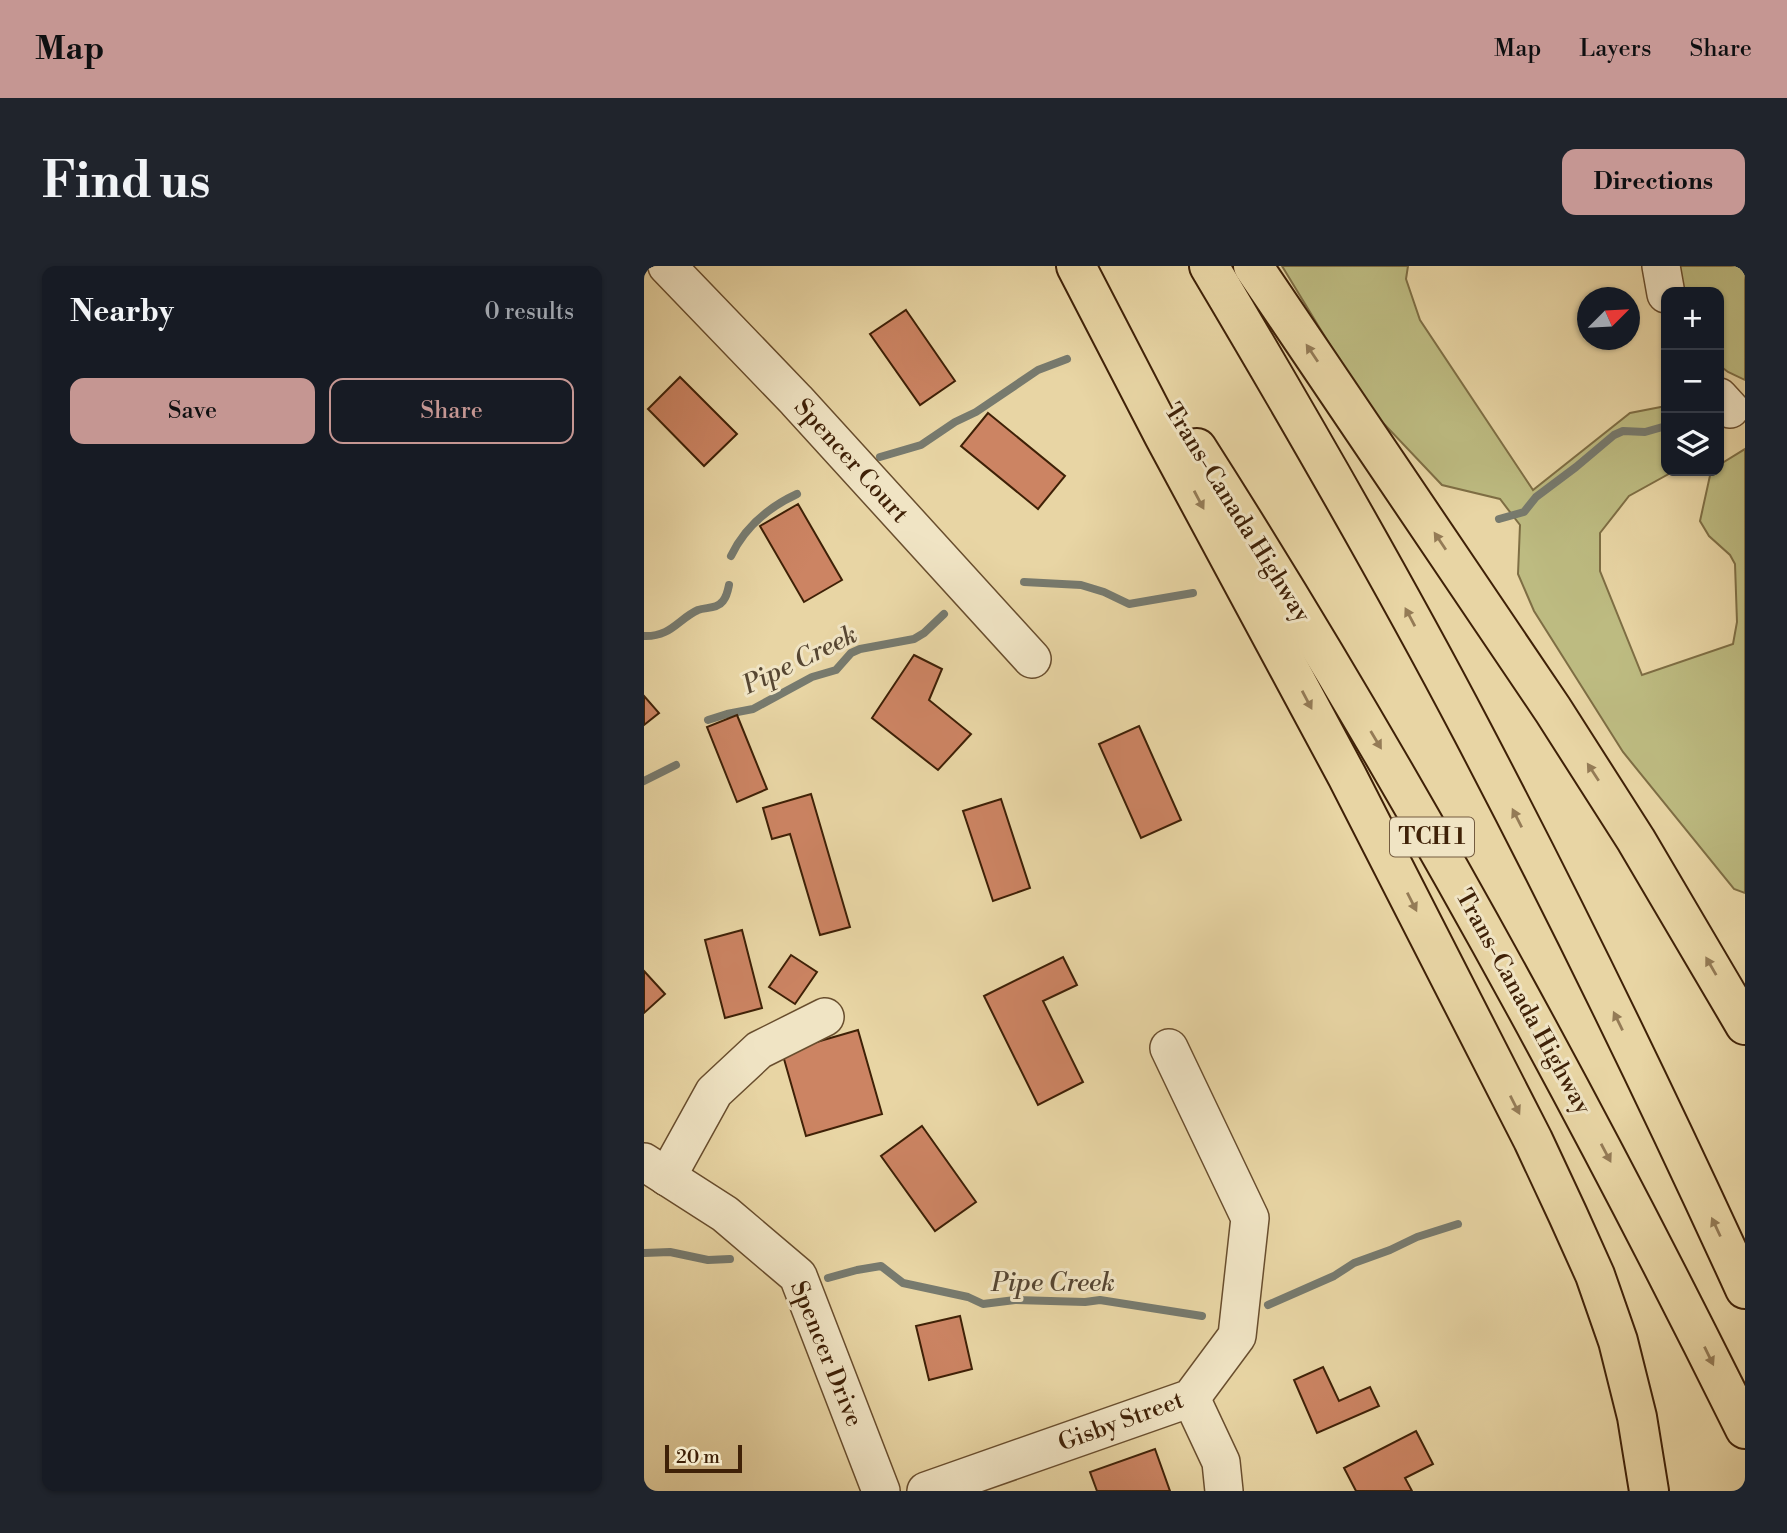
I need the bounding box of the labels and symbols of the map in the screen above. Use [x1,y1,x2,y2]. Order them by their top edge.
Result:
north arrow [1577,287,1640,350]
one-way arrow [1305,344,1319,362]
street label: Spencer Court [787,393,915,530]
street label: Trans-Canada Highway [1157,398,1317,628]
one-way arrow [1193,490,1204,510]
one-way arrow [1434,532,1447,551]
one-way arrow [1404,607,1416,627]
water label: Pipe Creek [737,619,863,702]
one-way arrow [1300,691,1312,711]
one-way arrow [1370,731,1382,750]
one-way arrow [1587,762,1600,781]
one-way arrow [1511,808,1522,828]
road number: TCH 1 [1390,818,1474,856]
street label: Trans-Canada Highway [1449,884,1598,1120]
one-way arrow [1406,892,1417,912]
one-way arrow [1705,957,1717,976]
one-way arrow [1613,1011,1624,1032]
one-way arrow [1510,1095,1521,1115]
one-way arrow [1600,1143,1612,1163]
one-way arrow [1710,1217,1722,1237]
water label: Pipe Creek [990,1267,1115,1299]
street label: Spencer Drive [783,1277,869,1431]
one-way arrow [1704,1346,1715,1366]
street label: Gisby Street [1054,1385,1188,1459]
scale bar [665,1442,742,1474]

